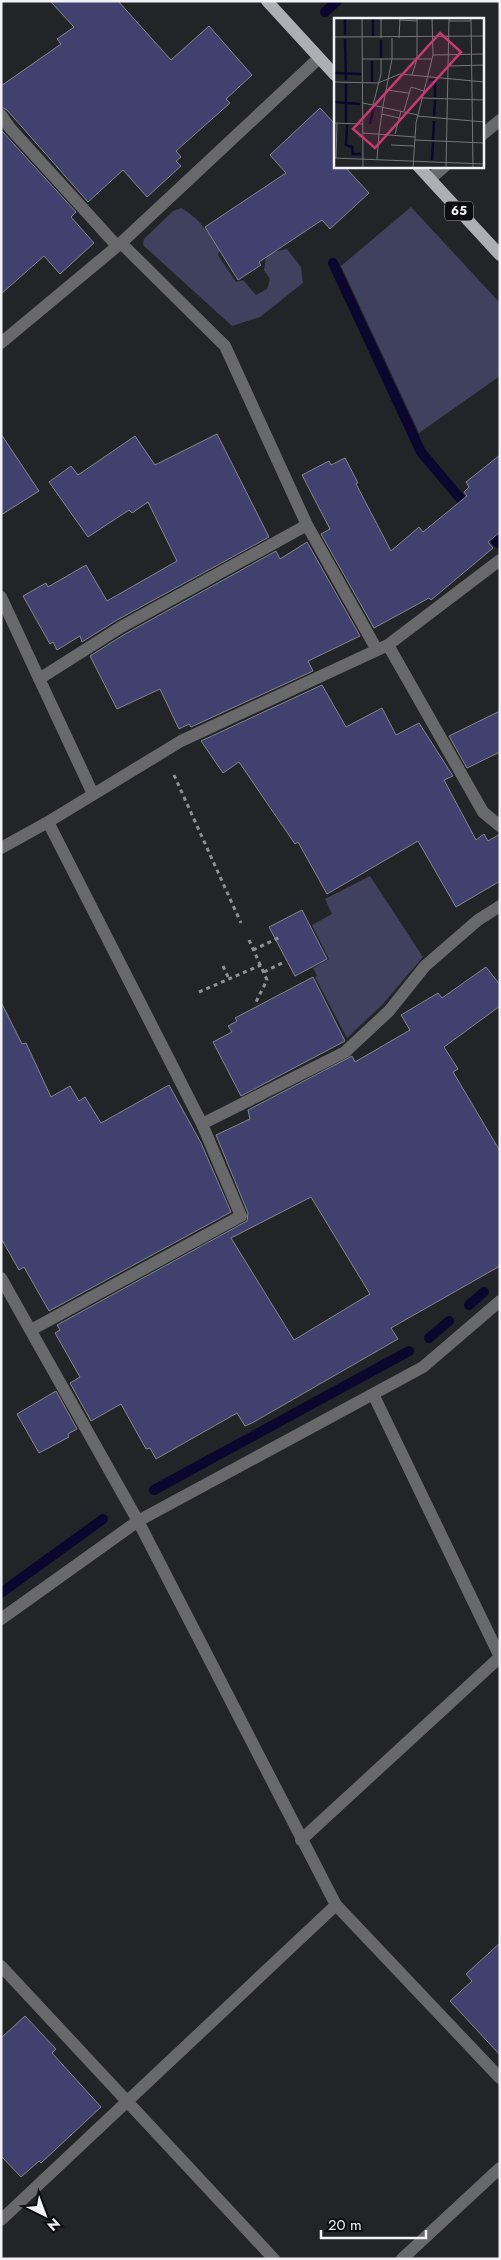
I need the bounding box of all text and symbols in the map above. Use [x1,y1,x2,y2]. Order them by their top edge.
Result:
inset map [334,18,484,168]
road number: 65 [445,202,473,220]
north arrow [20,2190,70,2240]
scale bar [321,2208,426,2240]
text: N [43,2214,65,2236]
text: 20 m [328,2214,362,2236]

